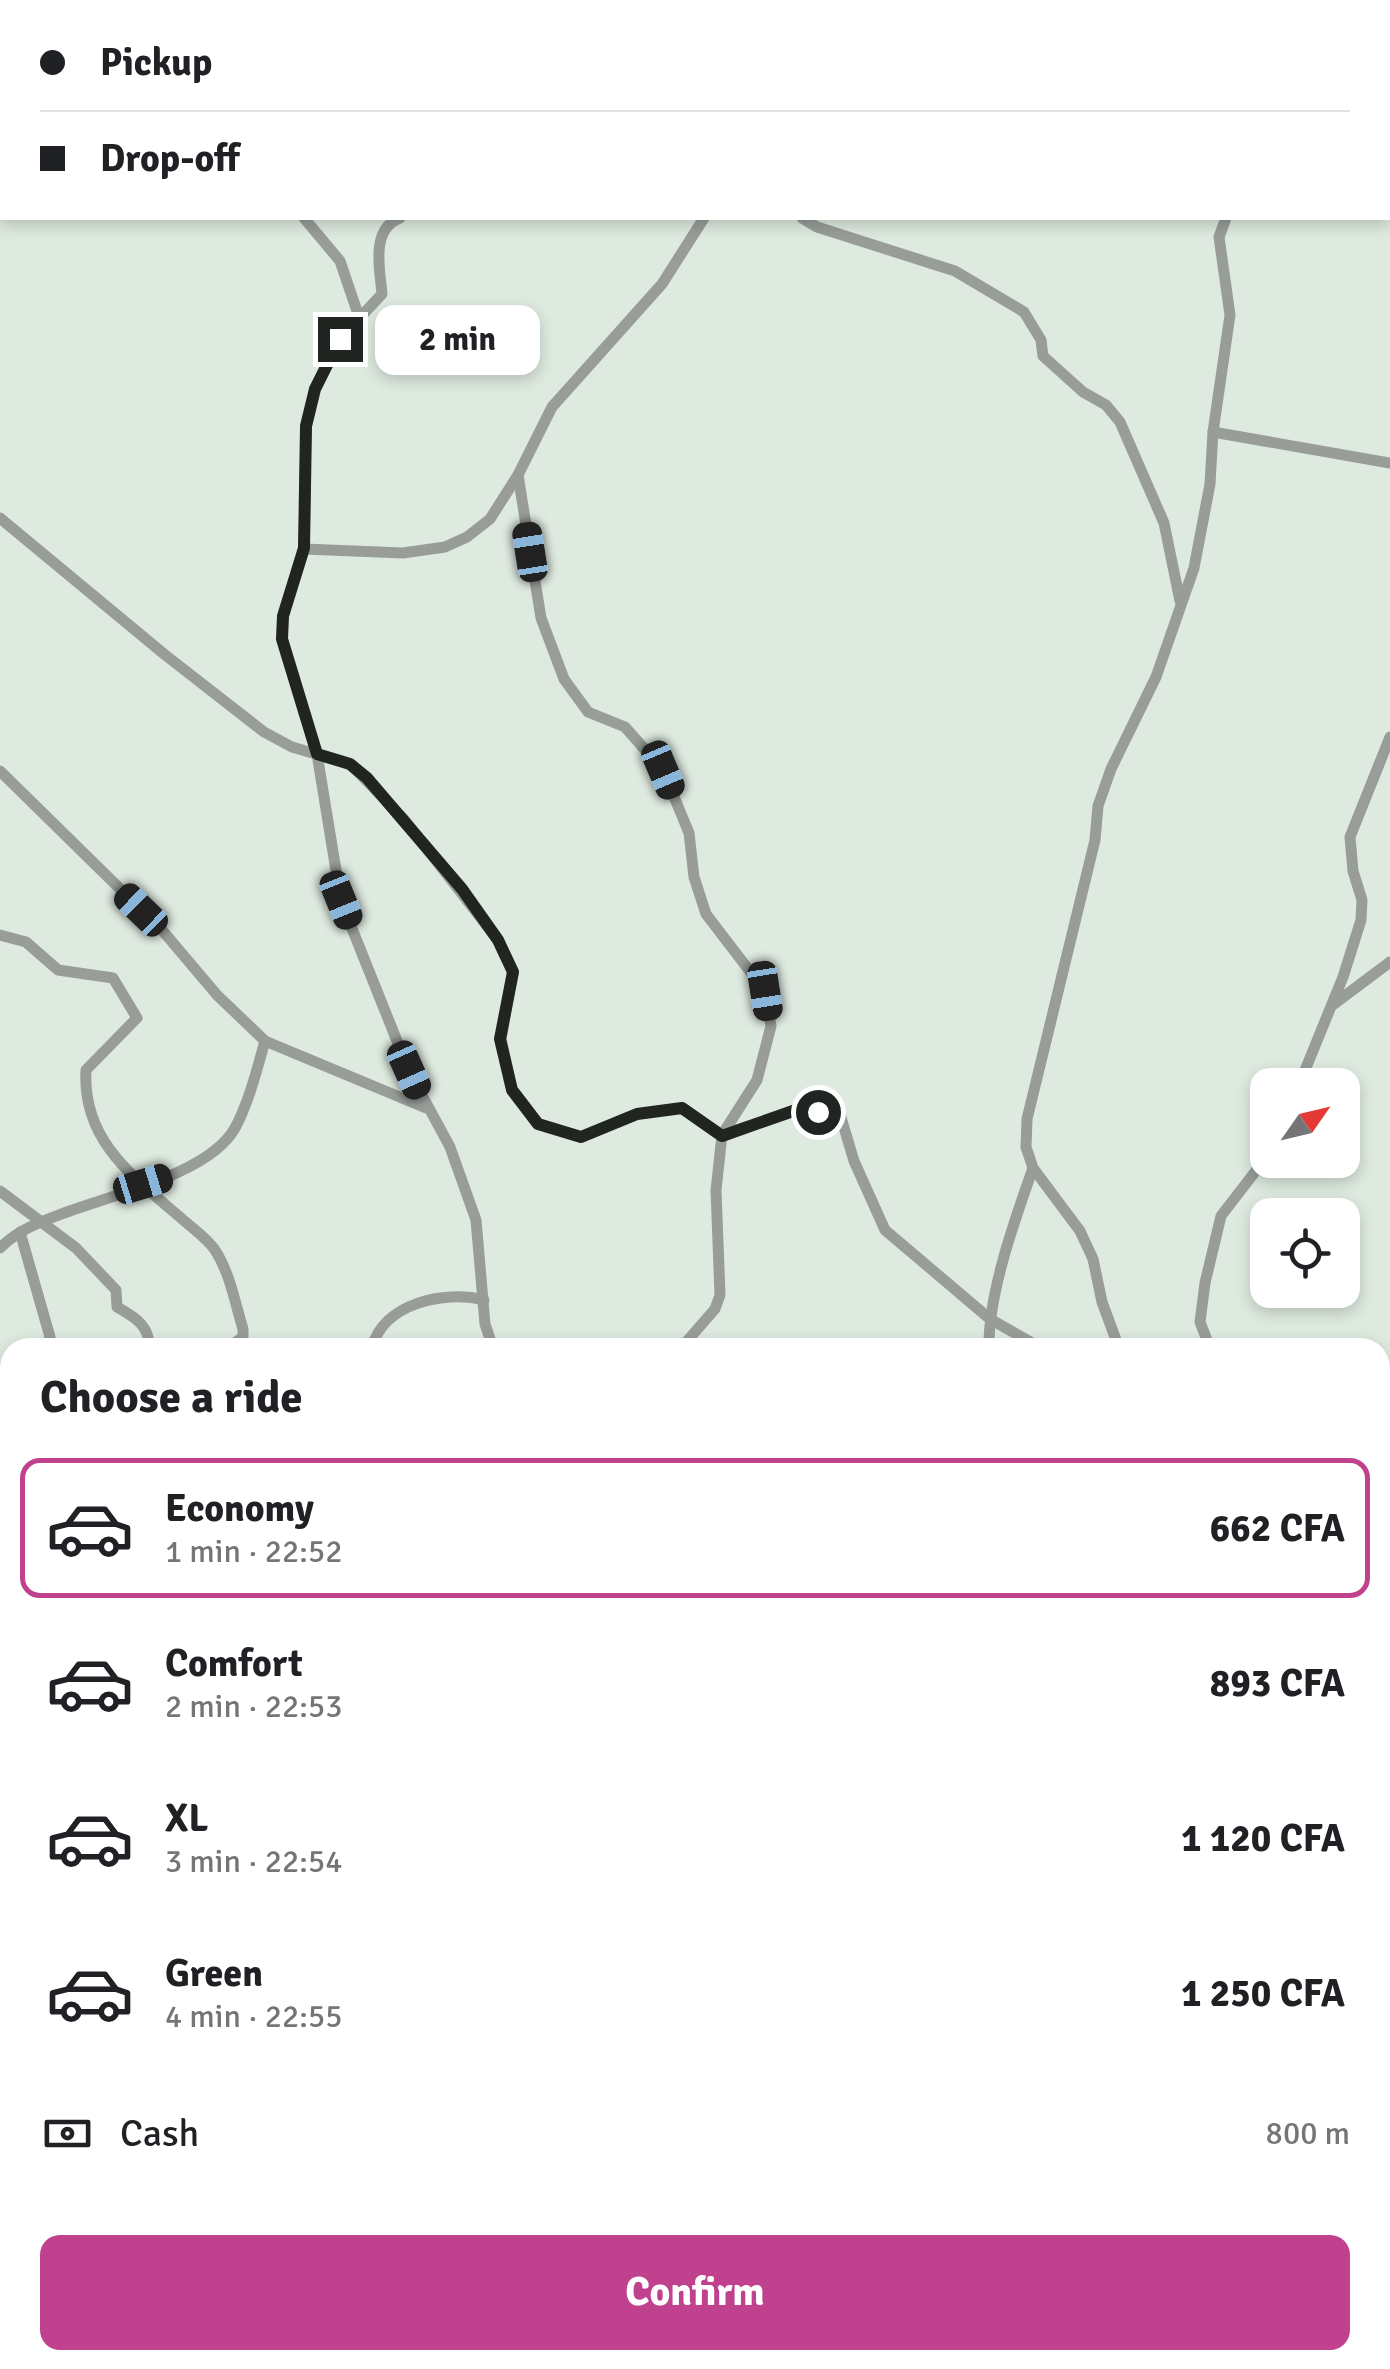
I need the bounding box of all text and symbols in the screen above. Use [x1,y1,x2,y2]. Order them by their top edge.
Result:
text: Pickup [100,39,212,86]
text: Drop-off [100,135,240,182]
callout: 2 min [375,304,540,374]
route end [318,317,363,362]
text: 2 min [419,320,496,359]
car [510,520,550,584]
car [637,737,689,803]
car [316,867,366,933]
car [109,878,173,942]
car [745,959,785,1023]
car [383,1036,435,1104]
north arrow [1250,1068,1360,1178]
map controls [1250,1068,1360,1308]
route start [796,1090,841,1135]
car [110,1161,176,1207]
button: locate [1250,1198,1360,1308]
text: Choose a ride [40,1370,303,1425]
icon: car [45,1483,135,1573]
text: Economy [165,1485,314,1532]
text: 662 CFA [1210,1505,1345,1552]
text: 1 min · 22:52 [165,1532,343,1571]
icon: car [45,1638,135,1728]
text: Comfort [165,1640,303,1687]
text: 893 CFA [1210,1660,1345,1707]
text: 2 min · 22:53 [165,1687,343,1726]
icon: car [45,1793,135,1883]
text: XL [165,1795,208,1842]
text: 1 120 CFA [1181,1815,1345,1862]
text: 3 min · 22:54 [165,1842,343,1881]
icon: car [45,1948,135,2038]
text: Green [165,1950,263,1997]
text: 1 250 CFA [1181,1970,1345,2017]
text: 4 min · 22:55 [165,1997,343,2036]
icon: cash [40,2106,95,2161]
text: Cash [120,2110,199,2157]
text: 800 m [1266,2114,1350,2153]
button: Confirm [40,2235,1350,2350]

